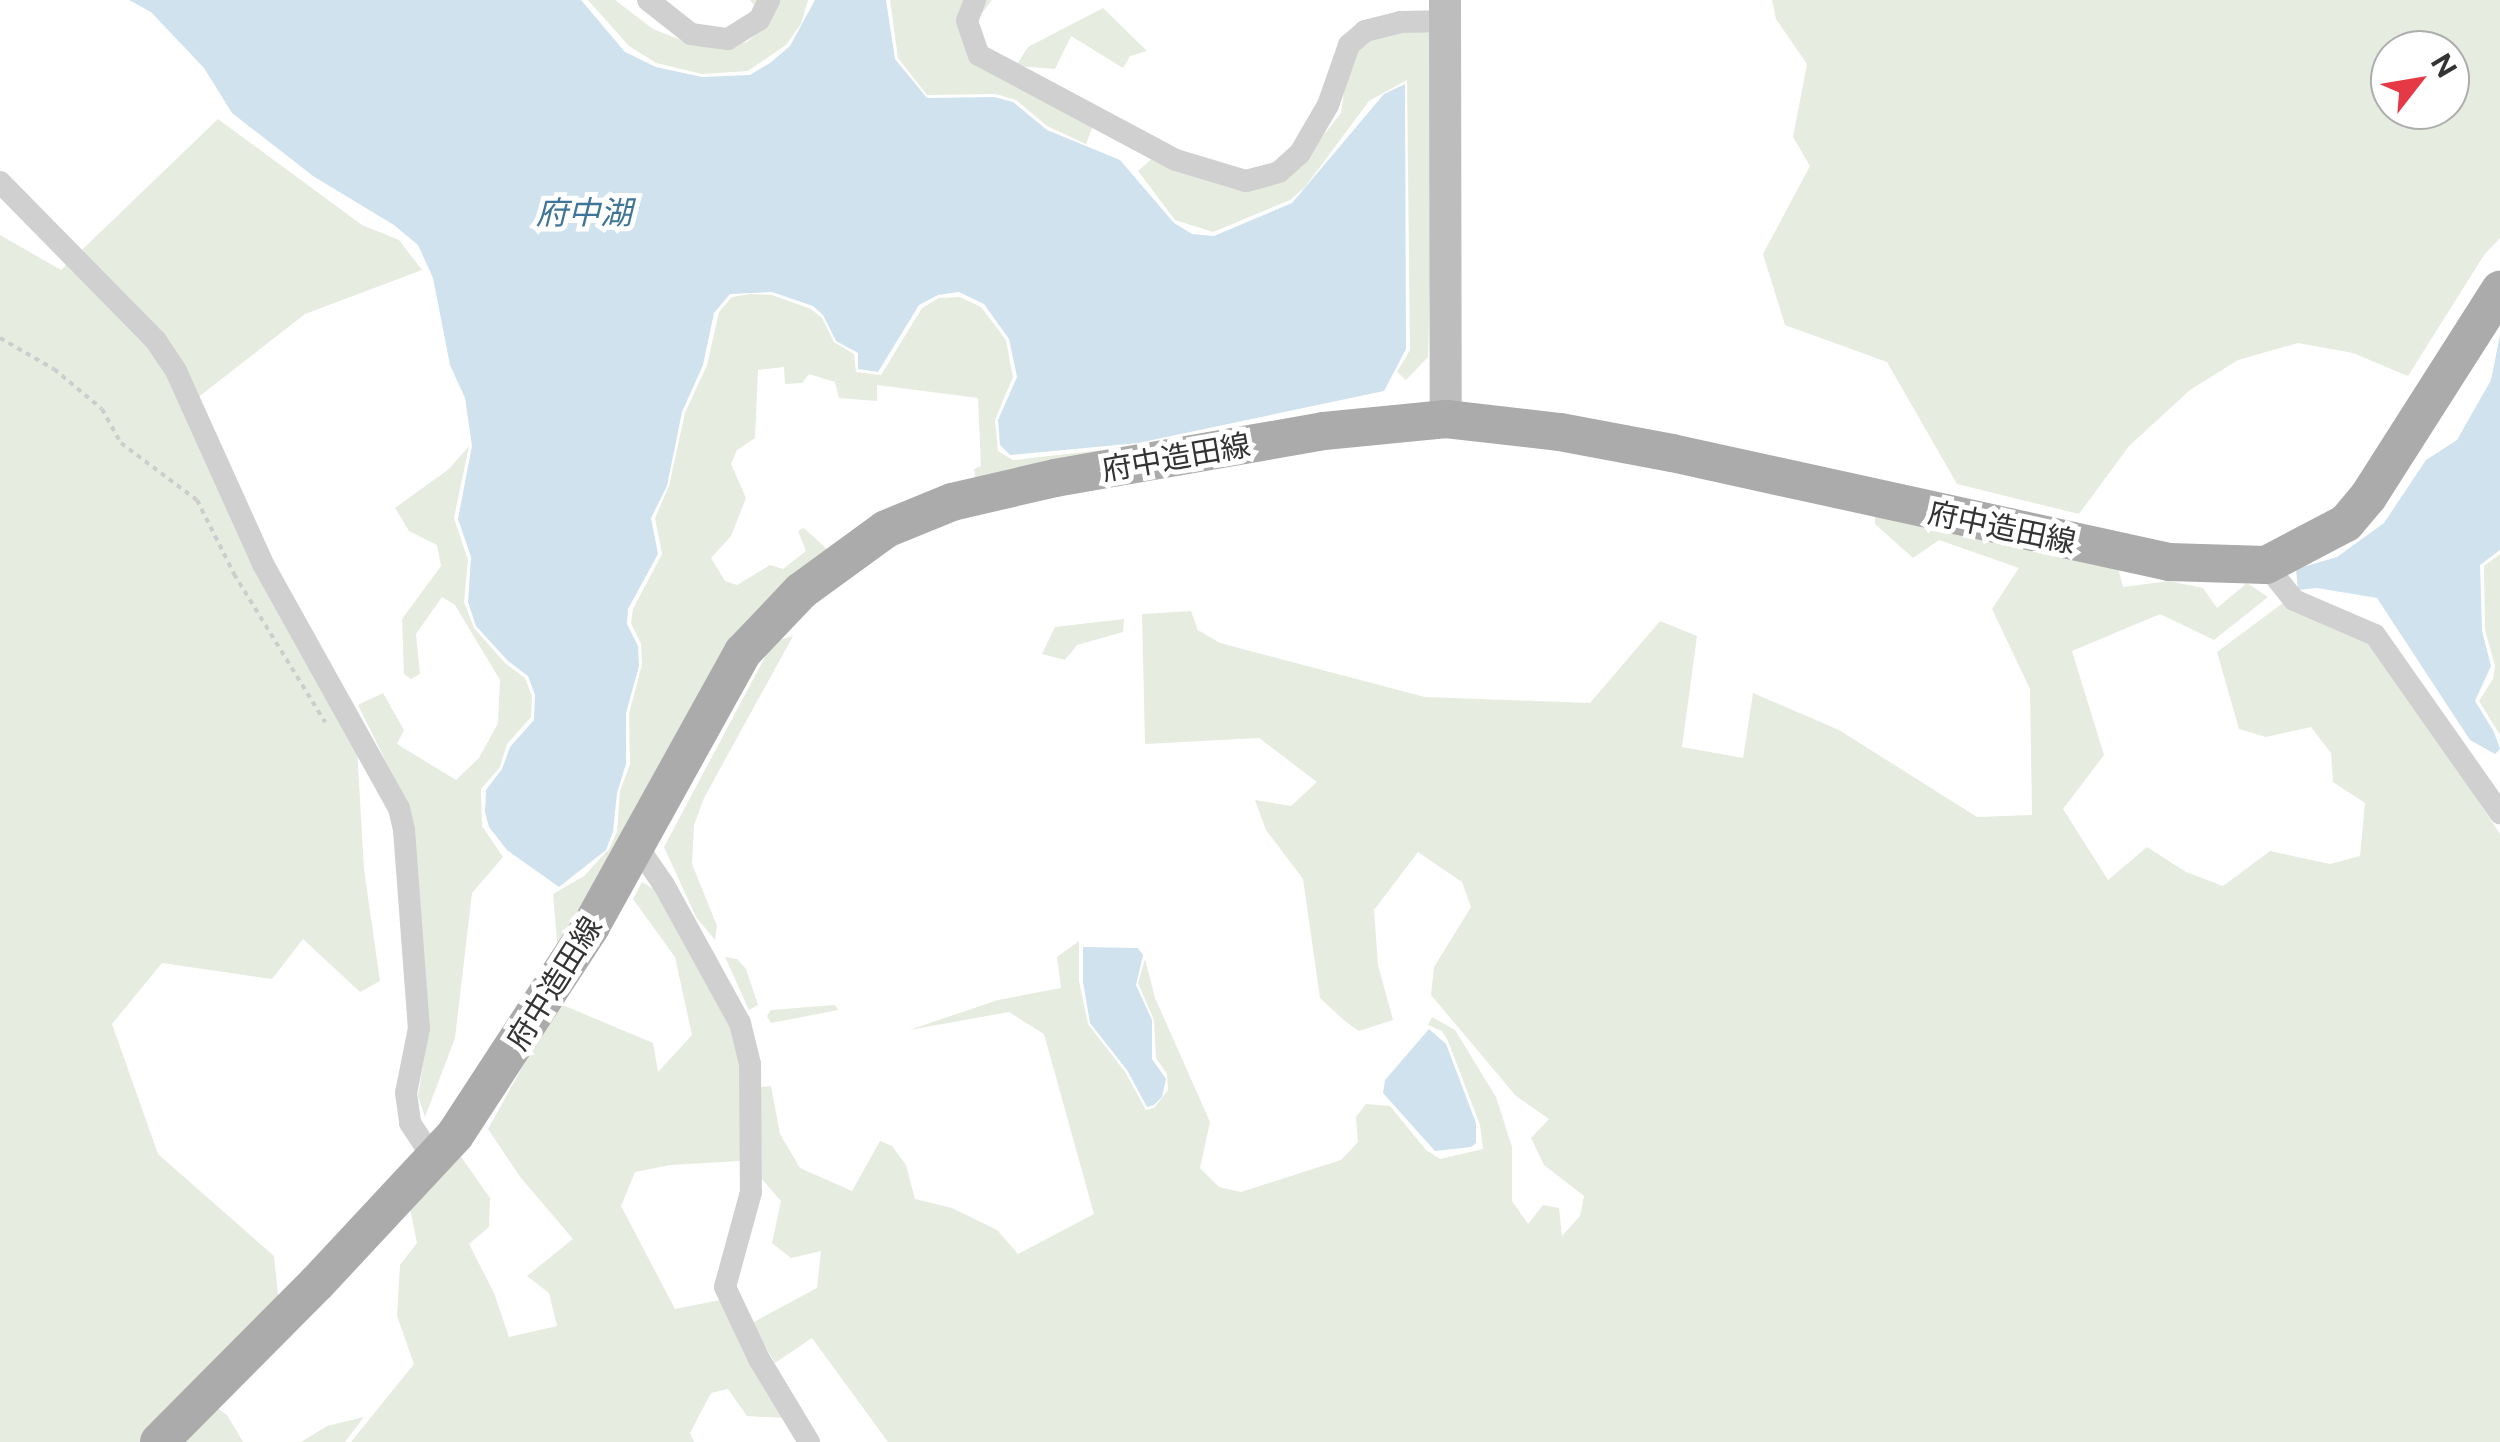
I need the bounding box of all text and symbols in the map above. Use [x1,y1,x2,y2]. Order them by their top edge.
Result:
north arrow [2370,30,2470,130]
text: N [2425,47,2464,83]
water label: 府中湖 [536,194,632,232]
street label: 府中造田線 [1099,426,1253,488]
street label: 府中造田線 [1925,494,2079,560]
street label: 府中造田線 [499,910,609,1056]

